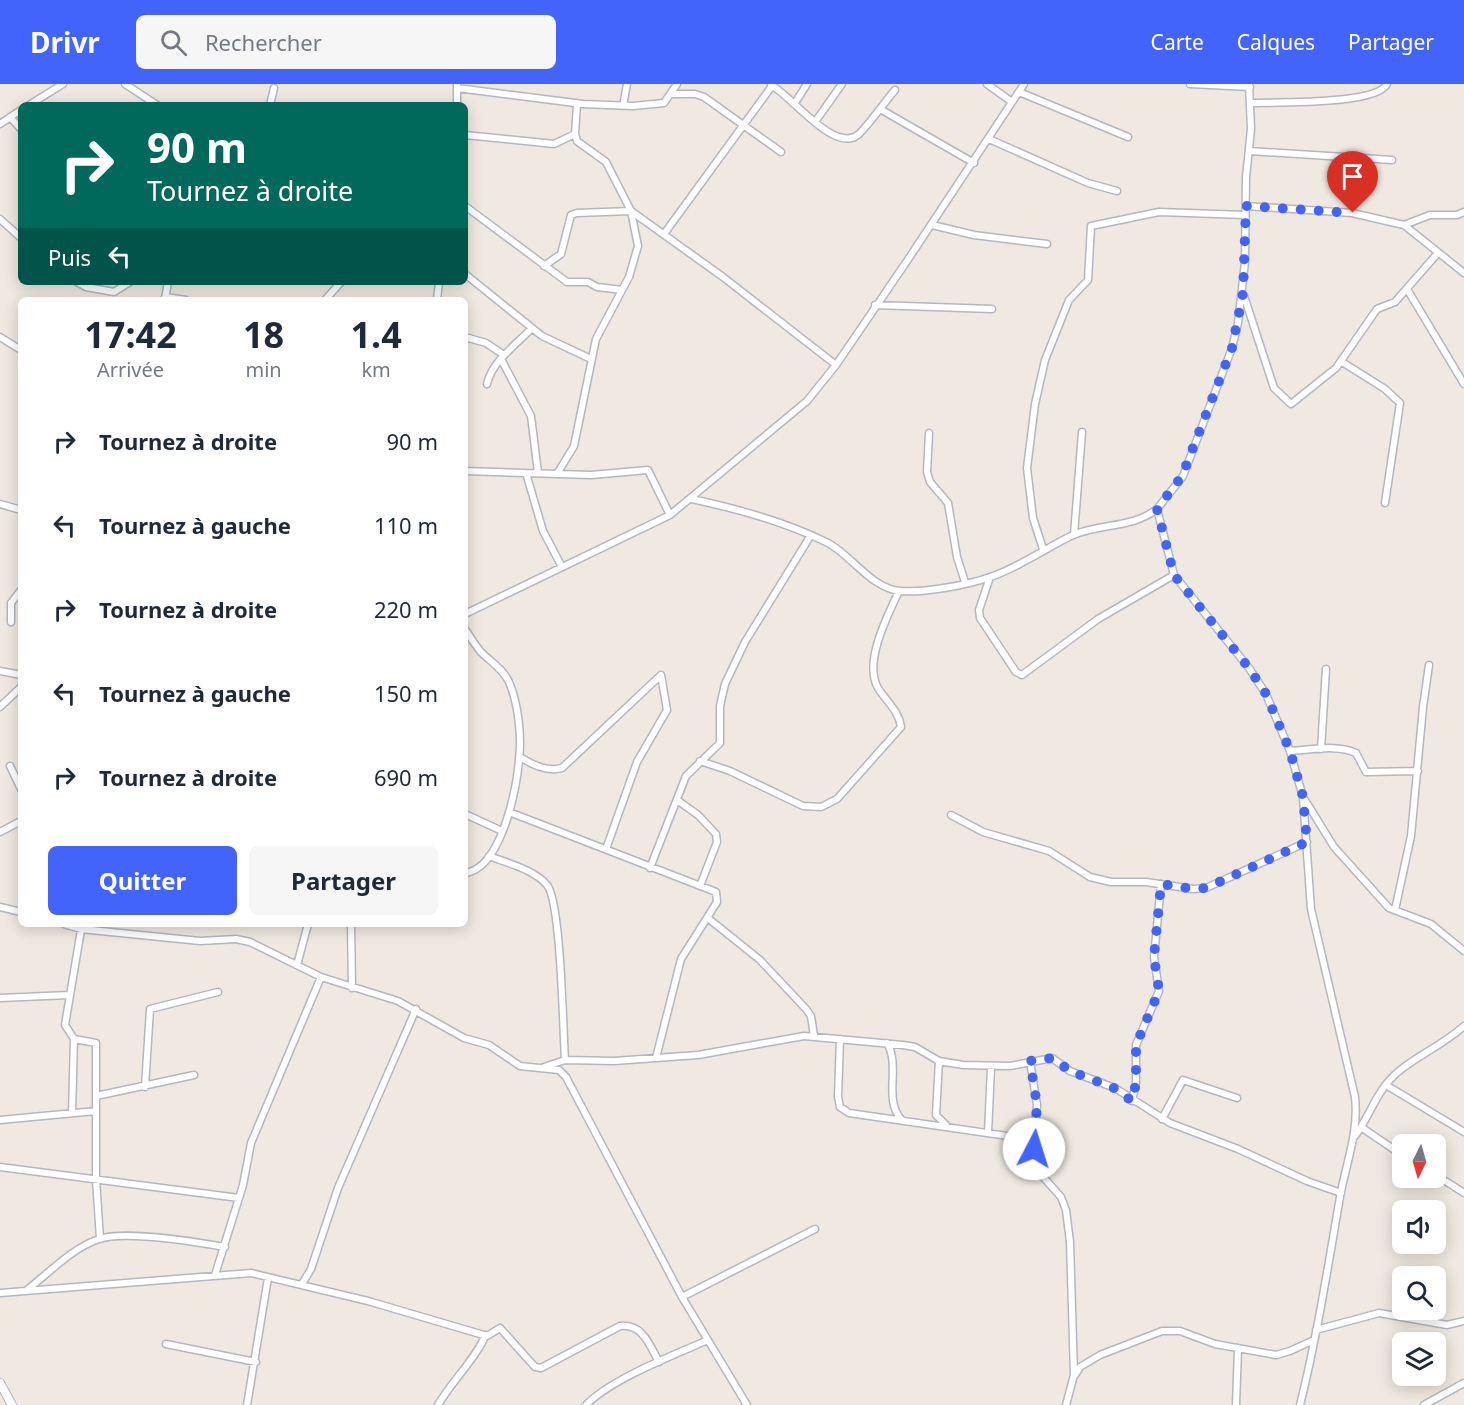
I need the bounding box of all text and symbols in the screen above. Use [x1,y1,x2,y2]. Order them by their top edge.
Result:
search box [136,15,556,69]
text: Drivr [30,23,100,61]
icon: search [157,26,190,59]
text: Rechercher [205,27,322,57]
text: Carte [1151,28,1204,56]
text: Calques [1237,28,1315,56]
text: Partager [1348,28,1434,56]
text: 90 m [147,118,247,175]
icon: right [48,126,126,204]
pin [1327,151,1378,213]
icon: arrive [1336,160,1369,193]
text: Tournez à droite [147,172,353,209]
icon: left [103,240,136,273]
text: Puis [48,242,91,272]
text: 17:42 [84,310,177,359]
text: 18 [243,310,284,359]
text: 1.4 [350,310,402,359]
text: Arrivée [97,356,164,383]
text: min [245,356,282,383]
text: km [361,356,391,383]
icon: right [48,425,81,458]
text: Tournez à droite [99,426,277,456]
text: 90 m [387,426,438,456]
icon: left [48,509,81,542]
text: Tournez à gauche [99,510,291,540]
text: 110 m [374,510,438,540]
icon: right [48,593,81,626]
text: Tournez à droite [99,594,277,624]
text: 220 m [374,594,438,624]
icon: left [48,677,81,710]
text: Tournez à gauche [99,678,291,708]
text: 150 m [374,678,438,708]
icon: right [48,761,81,794]
text: Tournez à droite [99,762,277,792]
text: 690 m [374,762,438,792]
button: Quitter [48,846,237,915]
button: Partager [249,846,438,915]
position arrow [1002,1117,1066,1181]
north arrow [1392,1134,1446,1188]
map controls [1392,1134,1446,1386]
button: sound [1392,1200,1446,1254]
button: search [1392,1266,1446,1320]
button: layers [1392,1332,1446,1386]

